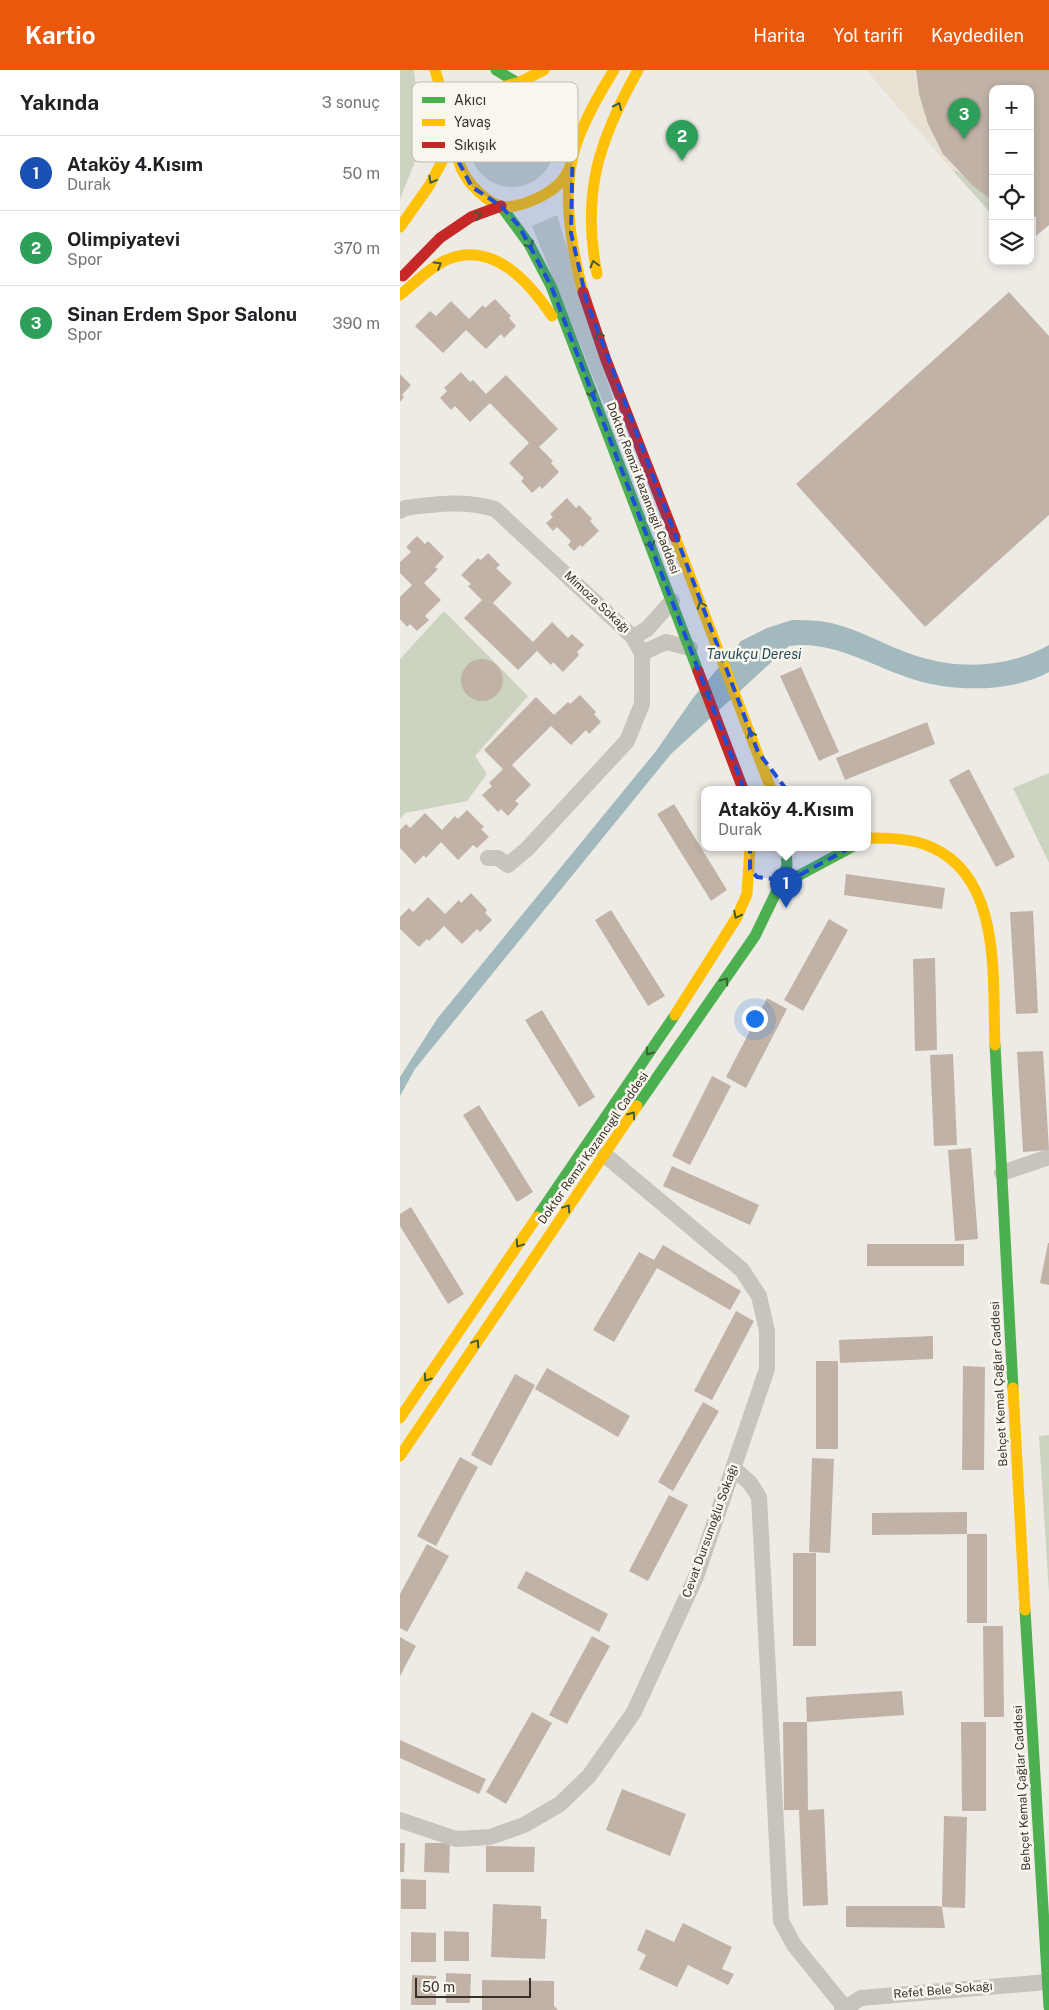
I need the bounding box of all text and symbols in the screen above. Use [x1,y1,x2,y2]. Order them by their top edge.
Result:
text: Kartio [25,21,95,49]
text: Harita [753,25,805,46]
text: Yol tarifi [833,25,903,46]
text: Kaydedilen [931,25,1024,46]
legend [412,82,578,162]
map controls [989,85,1034,265]
button: + [989,85,1034,130]
text: Yakında [20,90,99,115]
text: Akıcı [454,92,486,108]
text: 3 sonuç [322,93,380,112]
pin: 3 [948,98,980,139]
one-way arrow [612,102,622,111]
text: Yavaş [454,114,491,130]
pin: 2 [666,120,698,161]
button: − [989,130,1034,175]
text: Sıkışık [454,137,497,153]
text: Ataköy 4.Kısım [67,153,203,175]
text: 1 [33,164,39,183]
text: 50 m [342,164,380,183]
text: Durak [67,175,111,194]
one-way arrow [428,175,438,184]
button: locate [989,175,1034,220]
one-way arrow [473,211,481,221]
button: layers [989,220,1034,265]
text: Olimpiyatevi [67,228,180,250]
text: 2 [31,239,41,258]
text: 370 m [333,239,380,258]
one-way arrow [524,239,534,248]
text: Spor [67,250,103,269]
one-way arrow [589,259,600,268]
one-way arrow [433,262,442,272]
text: Sinan Erdem Spor Salonu [67,303,297,325]
text: 3 [31,314,41,333]
text: 390 m [333,314,380,333]
text: Spor [67,325,103,344]
one-way arrow [595,331,605,340]
one-way arrow [586,389,596,398]
street label: Doktor Remzi Kazancıgil Caddesi [604,400,682,576]
one-way arrow [645,541,655,549]
street label: Mimoza Sokağı [561,568,633,636]
one-way arrow [697,601,707,609]
water label: Tavukçu Deresi [707,646,802,662]
one-way arrow [701,690,711,699]
one-way arrow [747,730,757,738]
popup [701,786,871,851]
text: Ataköy 4.Kısım [718,798,854,820]
text: Durak [718,820,762,839]
pin: 1 [770,867,802,908]
one-way arrow [733,910,743,919]
one-way arrow [719,977,728,987]
your location [742,1006,768,1032]
one-way arrow [646,1046,655,1055]
street label: Doktor Remzi Kazancıgil Caddesi [535,1069,651,1227]
one-way arrow [626,1111,635,1120]
one-way arrow [561,1204,570,1214]
one-way arrow [516,1239,525,1248]
street label: Behçet Kemal Çağlar Caddesi [988,1301,1010,1467]
one-way arrow [470,1339,479,1348]
one-way arrow [424,1373,433,1382]
street label: Cevat Dursunoğlu Sokağı [679,1462,741,1600]
street label: Behçet Kemal Çağlar Caddesi [1011,1705,1033,1871]
scale bar [415,1975,531,1998]
text: 50 m [422,1979,455,1995]
street label: Refet Bele Sokağı [893,1979,993,2001]

